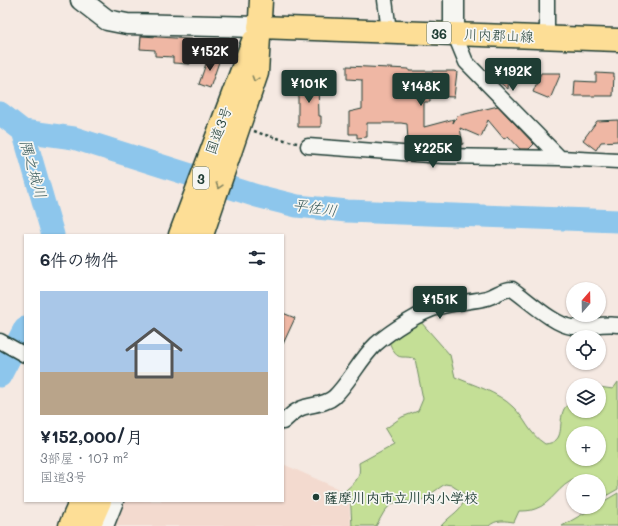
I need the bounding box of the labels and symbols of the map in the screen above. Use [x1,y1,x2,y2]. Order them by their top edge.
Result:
road number: 36 [427,22,451,44]
street label: 川内郡山線 [464,24,534,46]
pin: ¥152K [182,38,238,72]
pin: ¥192K [485,58,541,92]
pin: ¥101K [281,70,337,104]
pin: ¥148K [393,73,449,107]
one-way arrow [251,76,260,83]
street label: 国道3号 [200,103,236,157]
pin: ¥225K [405,135,461,169]
water label: 隅之城川 [16,137,52,201]
road number: 3 [193,167,209,189]
one-way arrow [215,182,224,189]
water label: 平佐川 [291,194,339,220]
north arrow [566,282,606,322]
pin: ¥151K [412,286,468,320]
place label: 薩摩川内市立川内小学校 [324,488,478,507]
marker: 薩摩川内市立川内小学校 [311,492,321,502]

